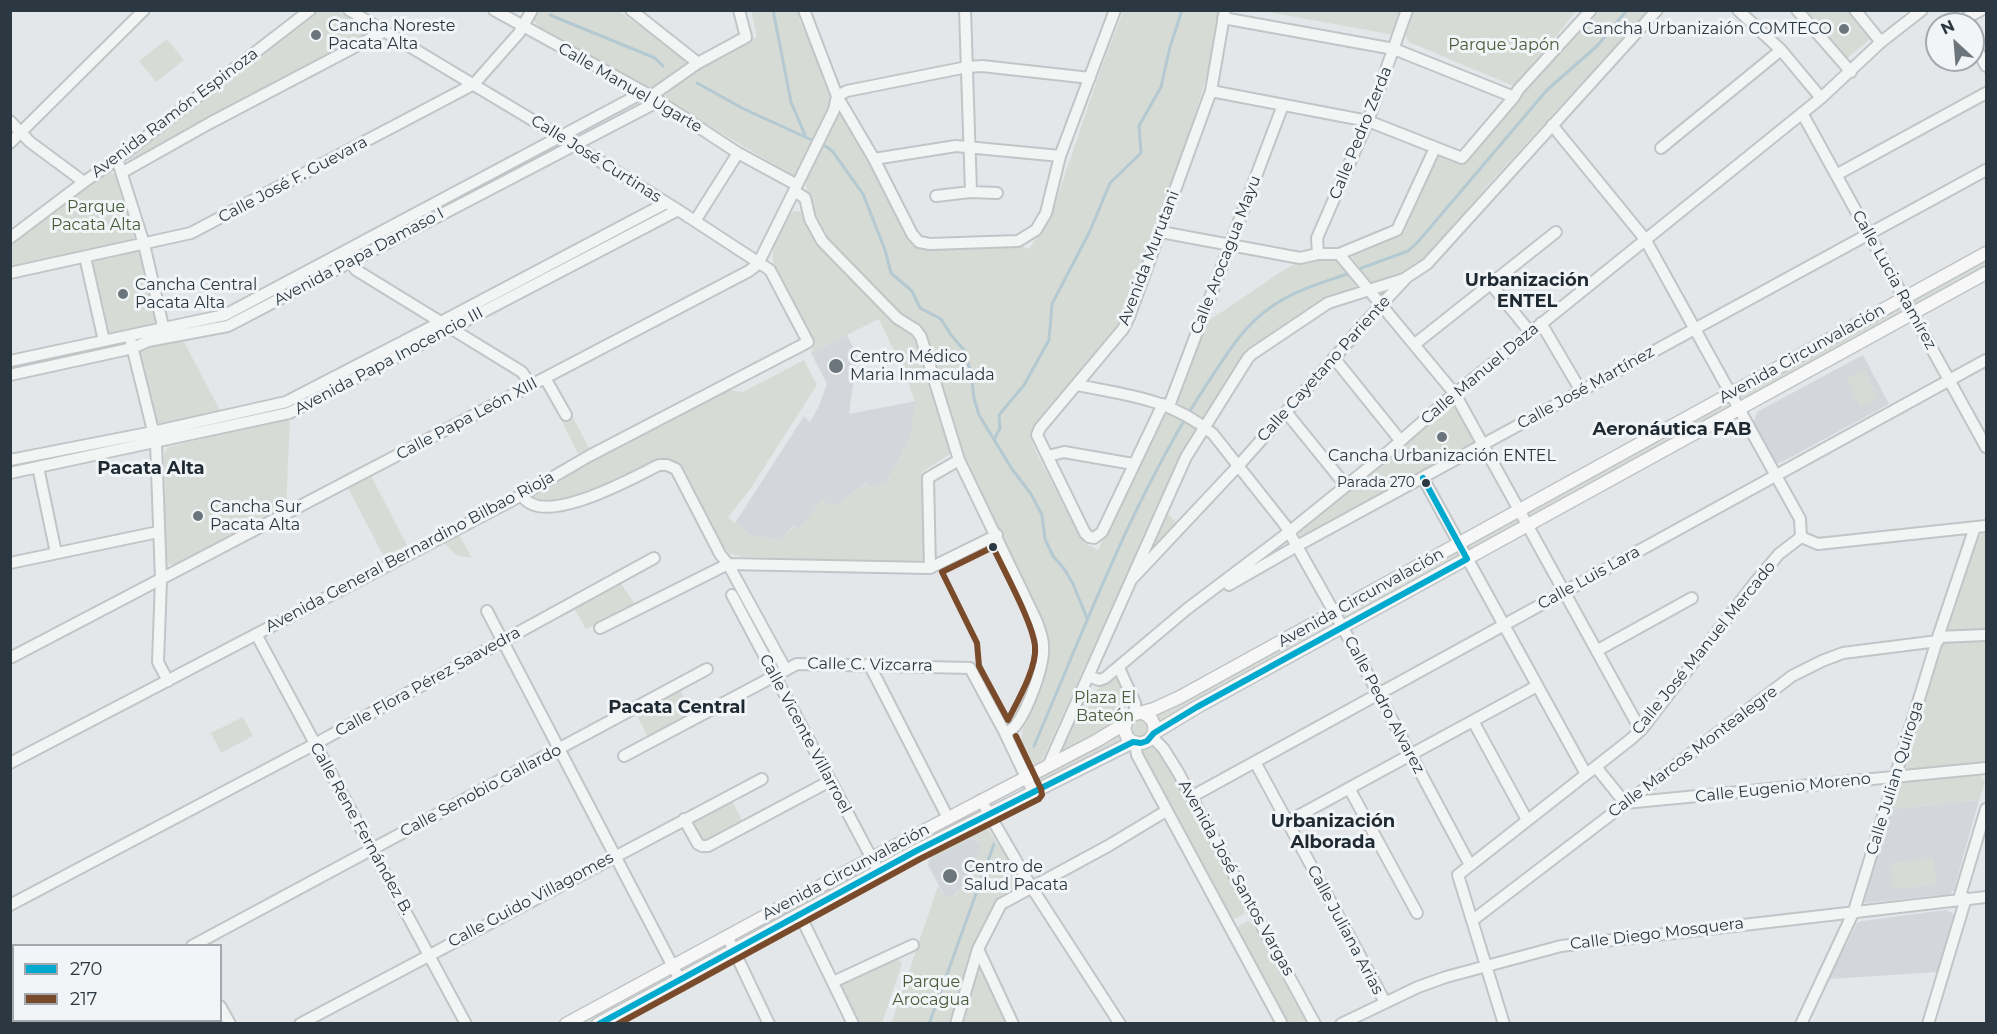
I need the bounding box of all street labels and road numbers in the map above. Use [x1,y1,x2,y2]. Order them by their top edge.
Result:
street label: Calle Manuel Ugarte [555,39,705,137]
street label: Avenida Ramón Espinoza [88,44,262,182]
street label: Calle Pedro Zerda [1326,64,1396,202]
street label: Calle José Curtinas [527,111,665,207]
street label: Calle José F. Guevara [215,133,371,227]
street label: Calle Arocagua Mayu [1187,173,1265,337]
street label: Avenida Murutani [1114,188,1184,328]
street label: Avenida Papa Damaso I [271,204,447,310]
street label: Calle Lucia Ramírez [1848,207,1940,353]
street label: Calle Cayetano Pariente [1253,292,1395,446]
street label: Avenida Circunvalación [1716,300,1888,408]
street label: Avenida Papa Inocencio III [291,303,487,419]
street label: Calle Manuel Daza [1417,319,1543,429]
street label: Calle José Martínez [1514,342,1658,434]
street label: Calle Papa León XIII [393,374,541,464]
street label: Avenida General Bernardino Bilbao Rioja [262,467,558,637]
street label: Calle Luis Lara [1535,542,1643,614]
street label: Avenida Circunvalación [1275,544,1447,652]
street label: Calle José Manuel Mercado [1628,557,1780,739]
street label: Calle Flora Pérez Saavedra [332,623,524,741]
street label: Calle Pedro Alvarez [1340,633,1428,777]
street label: Calle Vicente Villarroel [755,651,855,817]
street label: Calle C. Vizcarra [807,654,933,676]
street label: Calle Marcos Montealegre [1605,682,1781,822]
street label: Calle Julian Quiroga [1862,699,1928,857]
street label: Calle Rene Fernández B. [306,739,416,919]
street label: Calle Senobio Gallardo [397,740,565,842]
street label: Calle Eugenio Moreno [1694,769,1872,807]
street label: Avenida José Santos Vargas [1174,777,1298,979]
street label: Avenida Circunvalación [759,820,933,924]
street label: Calle Guido Villagomes [445,848,617,952]
street label: Calle Juliana Arias [1303,862,1387,998]
street label: Calle Diego Mosquera [1569,914,1745,954]

